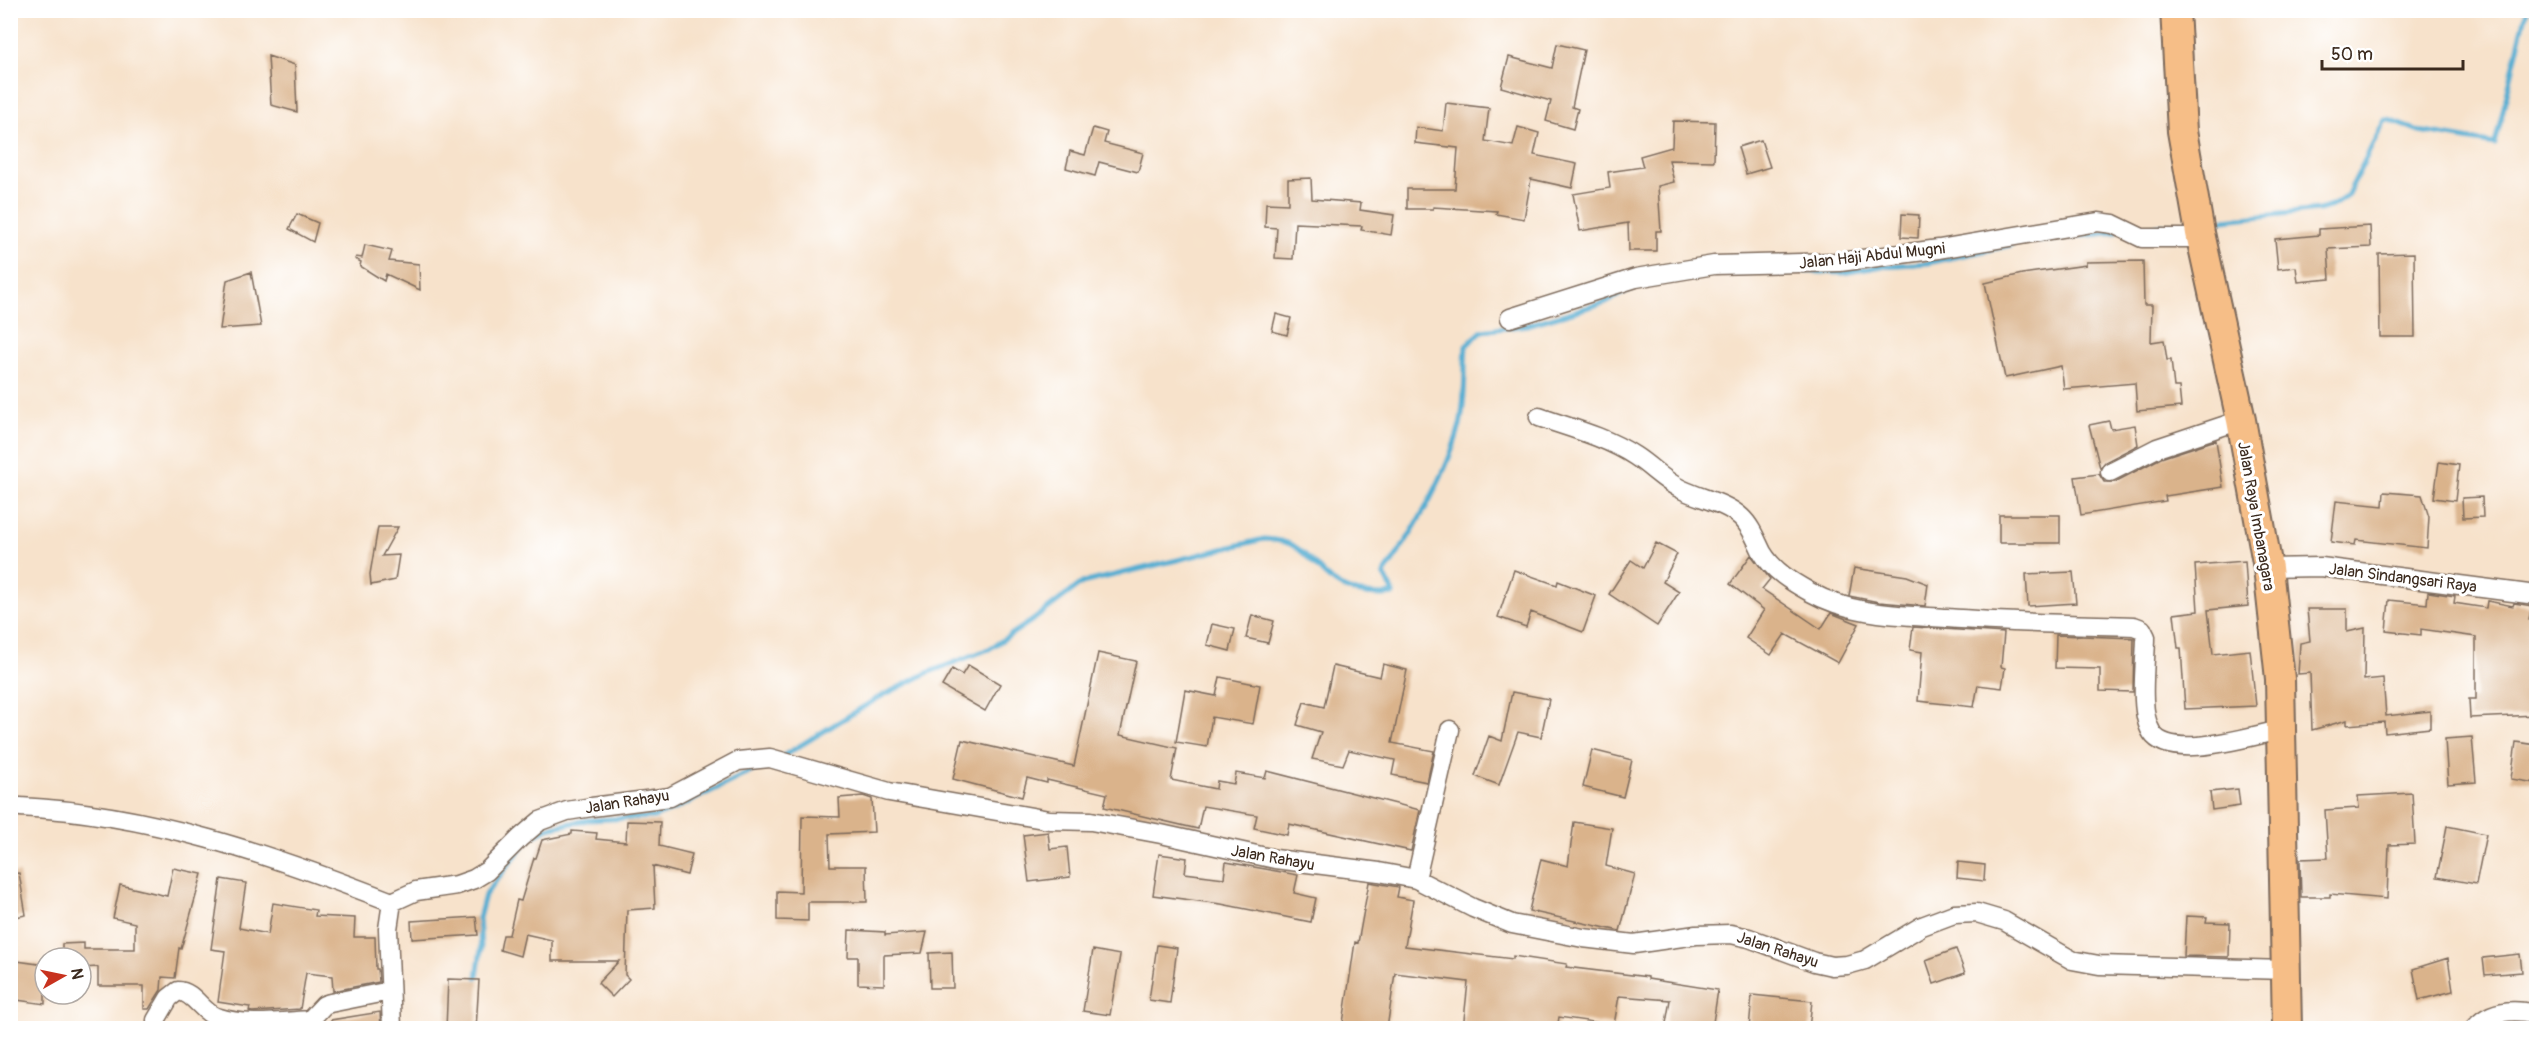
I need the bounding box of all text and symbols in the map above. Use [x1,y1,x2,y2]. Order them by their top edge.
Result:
scale bar [2322,33,2463,71]
text: 50 m [2331,43,2373,66]
street label: Jalan Haji Abdul Mugni [1798,238,1946,274]
street label: Jalan Raya Imbanagara [2233,440,2279,593]
street label: Jalan Sindangsari Raya [2328,559,2478,597]
street label: Jalan Rahayu [584,785,671,819]
street label: Jalan Rahayu [1229,841,1316,875]
street label: Jalan Rahayu [1734,927,1821,973]
north arrow [33,946,93,1006]
text: N [66,967,88,981]

